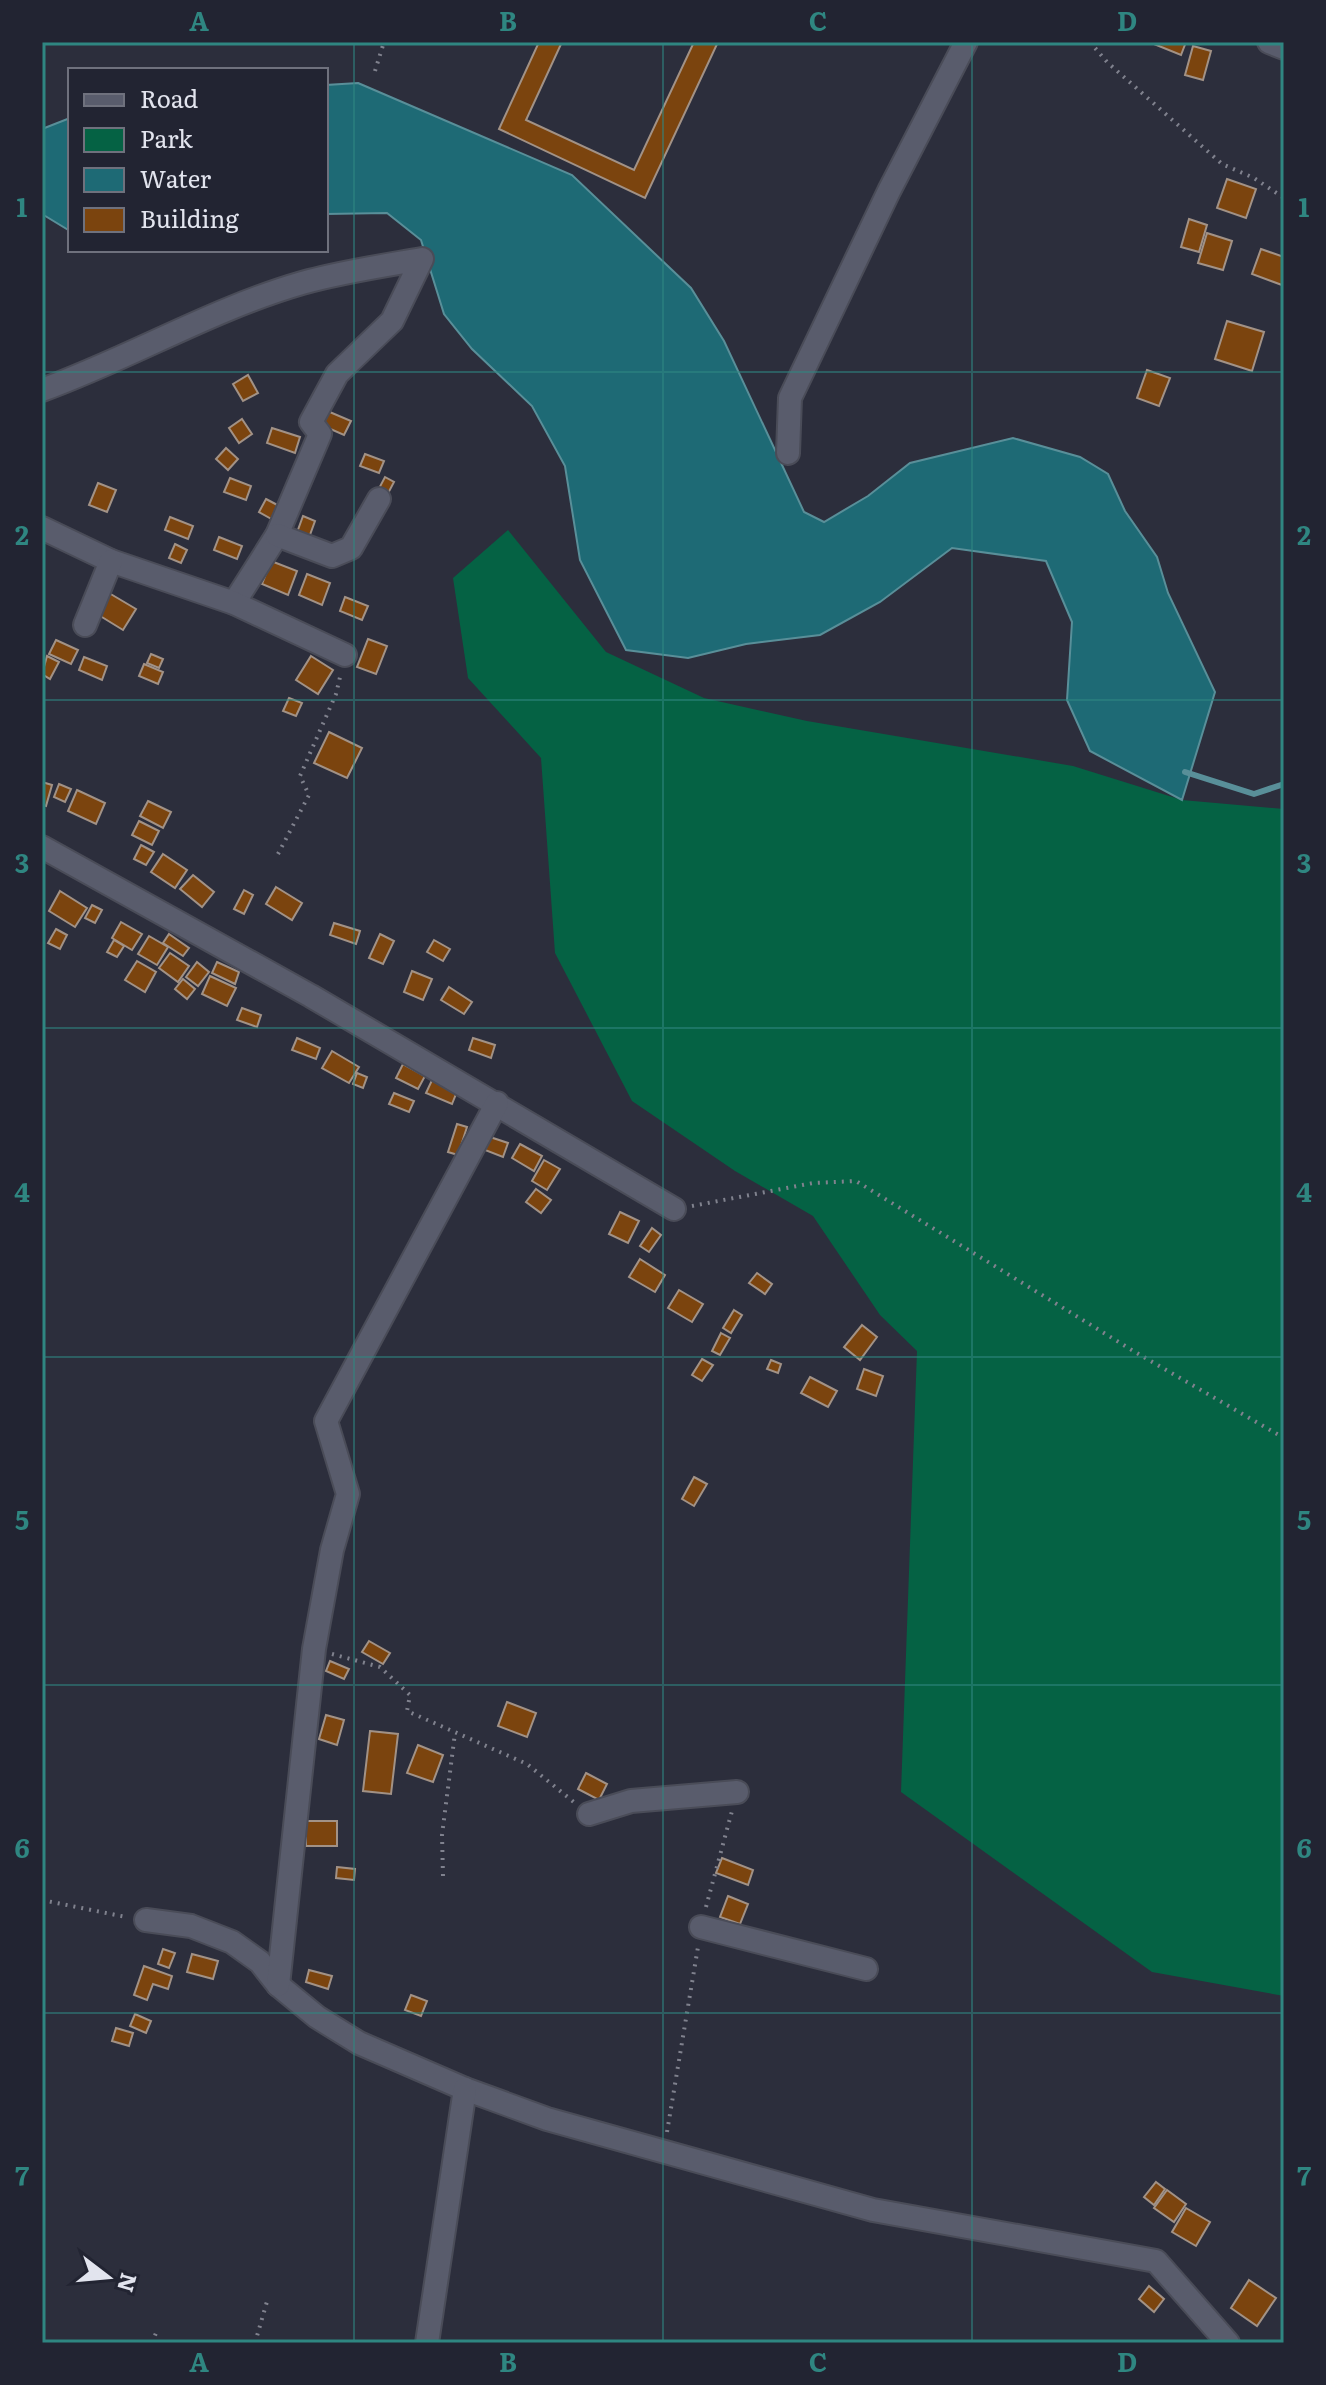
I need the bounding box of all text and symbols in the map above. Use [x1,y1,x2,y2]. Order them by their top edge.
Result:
text: A [189,0,209,39]
text: B [499,0,517,39]
text: C [809,0,827,39]
text: D [1117,0,1137,39]
legend [68,68,328,252]
text: Road [140,80,199,115]
text: Park [140,120,193,155]
text: Water [140,160,212,195]
text: 1 [17,186,28,225]
text: 1 [1299,186,1310,225]
text: Building [140,200,239,235]
text: 2 [15,514,29,553]
text: 2 [1297,514,1311,553]
text: 3 [15,842,29,881]
text: 3 [1297,842,1311,881]
text: 4 [14,1171,30,1210]
text: 4 [1296,1171,1312,1210]
text: 5 [15,1499,29,1538]
text: 5 [1297,1499,1311,1538]
text: 6 [14,1827,30,1866]
text: 6 [1296,1827,1312,1866]
text: 7 [15,2155,29,2194]
text: 7 [1297,2155,1311,2194]
north arrow [68,2237,148,2317]
text: N [110,2270,147,2296]
text: A [189,2341,209,2380]
text: B [499,2341,517,2380]
text: C [809,2341,827,2380]
text: D [1117,2341,1137,2380]

